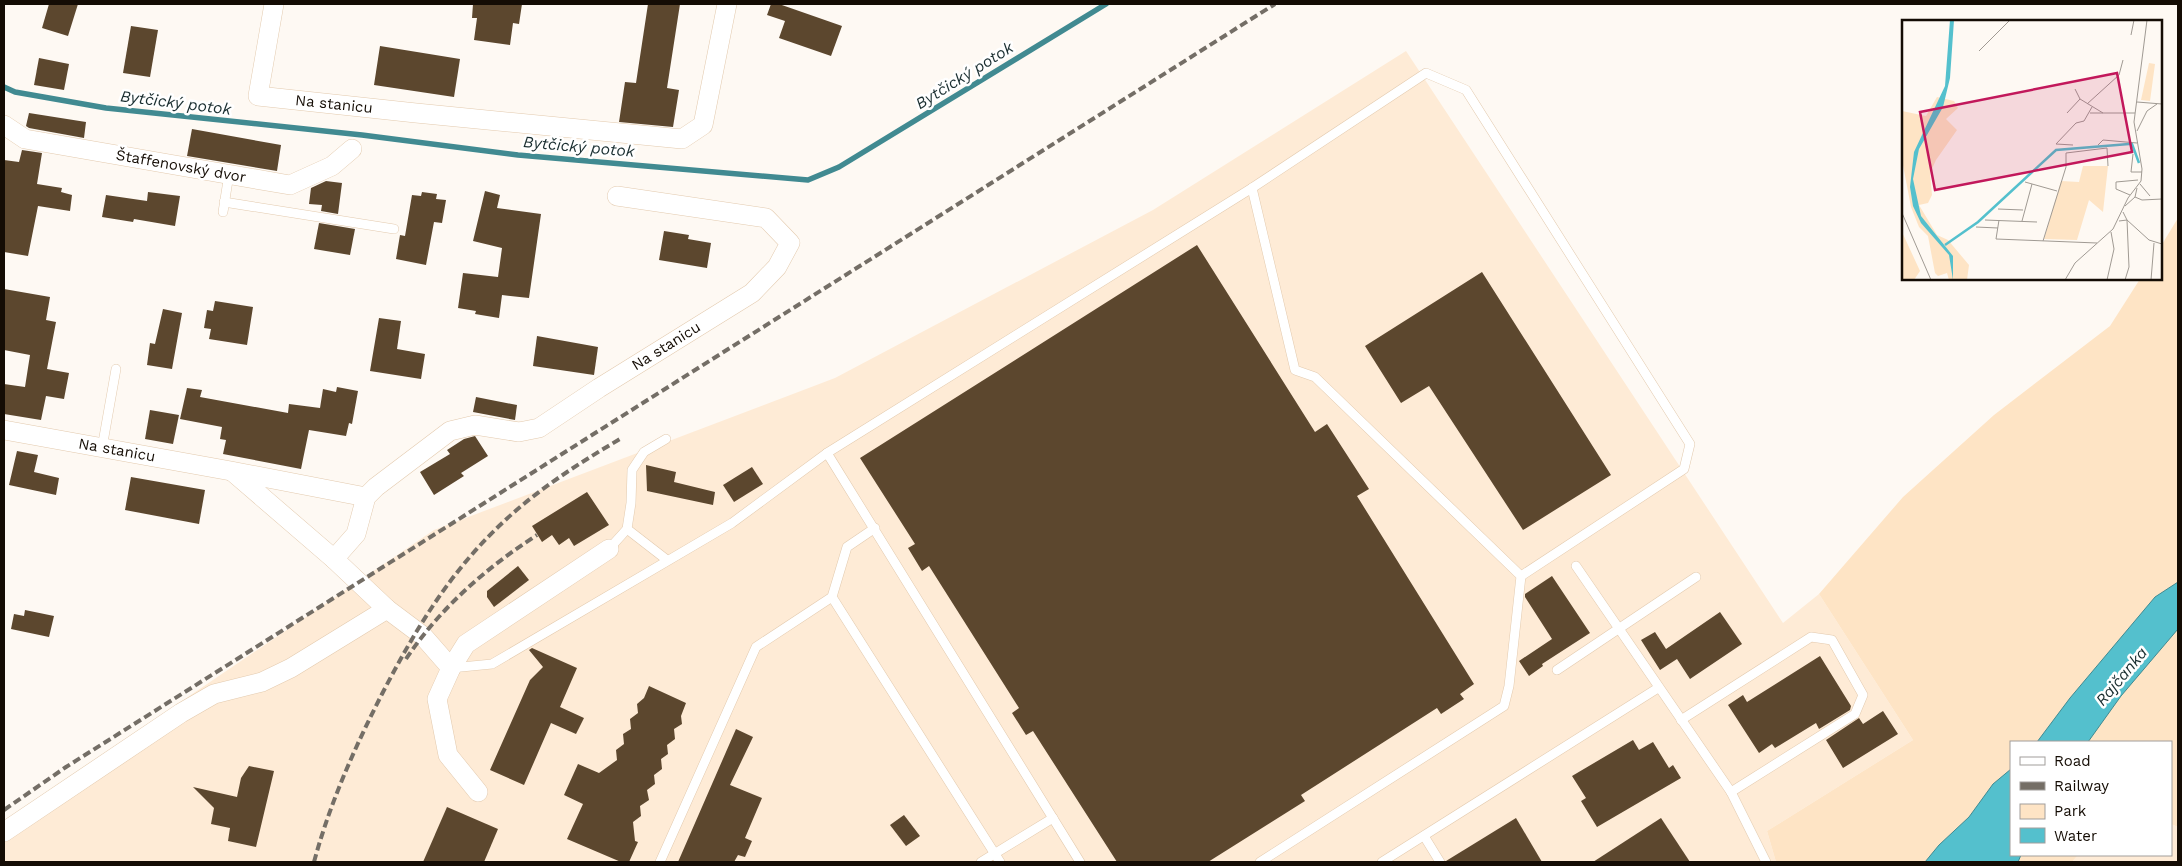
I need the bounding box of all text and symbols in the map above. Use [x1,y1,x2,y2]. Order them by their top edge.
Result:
inset map [1902,20,2162,280]
water label: Bytčický potok [912,37,1018,113]
water label: Bytčický potok [119,86,234,119]
street label: Na stanicu [294,91,374,117]
water label: Bytčický potok [523,132,637,161]
street label: Štaffenovský dvor [115,145,248,186]
street label: Na stanicu [628,318,704,374]
street label: Na stanicu [77,434,157,466]
water label: Rajčanka [2092,643,2151,709]
legend [2010,741,2172,856]
text: Road [2054,752,2091,770]
text: Railway [2054,777,2109,795]
text: Park [2054,802,2087,820]
text: Water [2054,827,2097,845]

